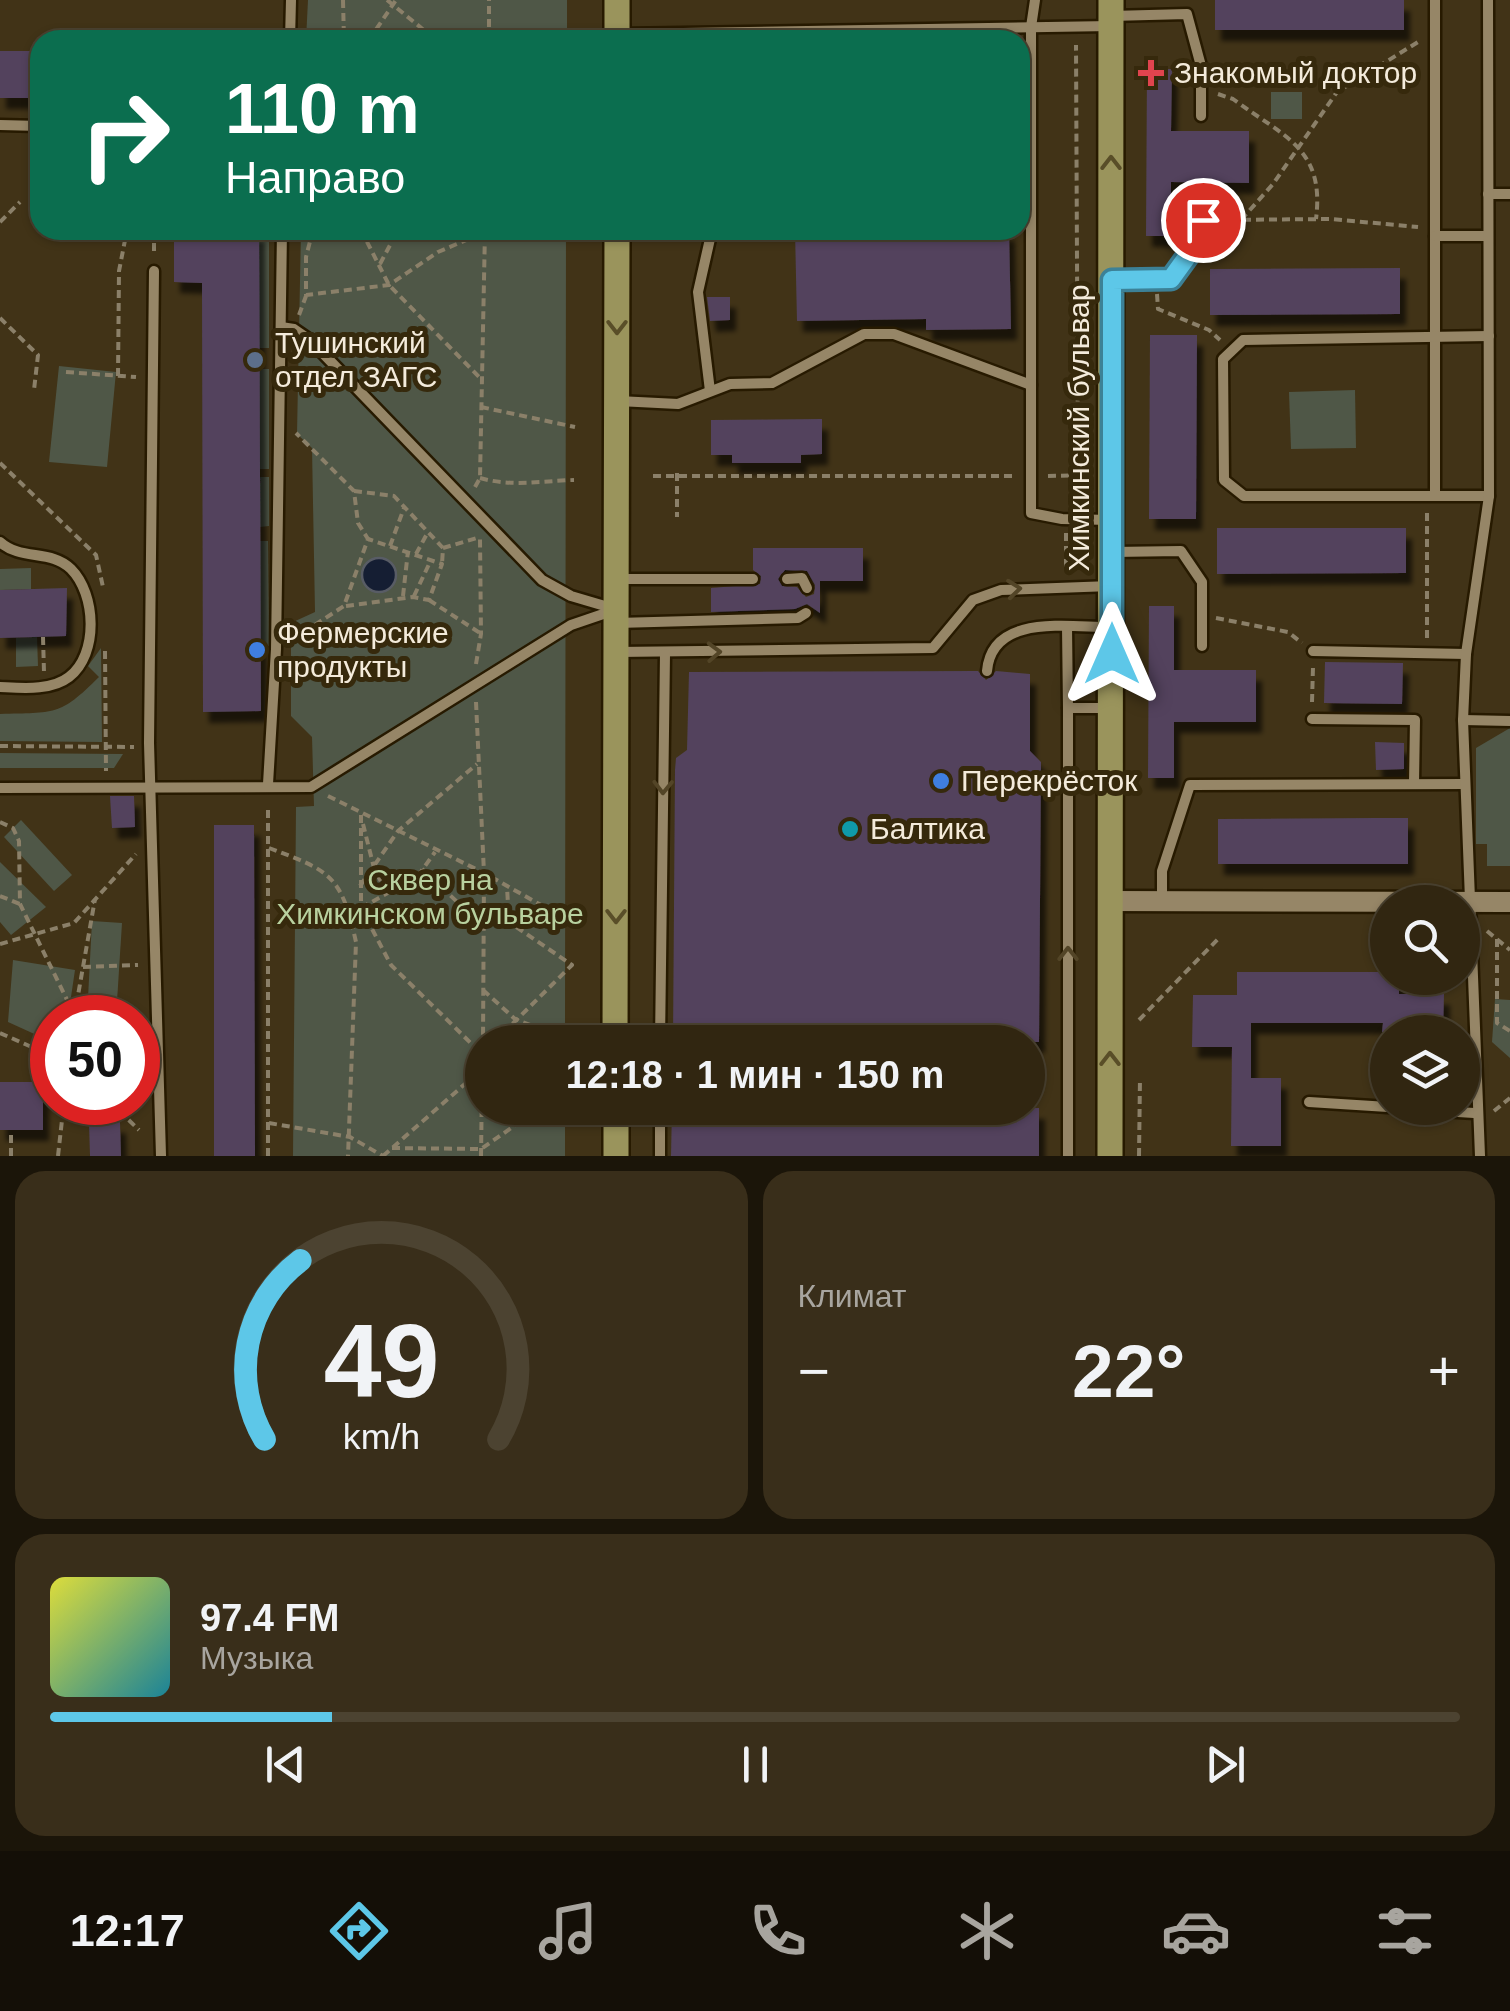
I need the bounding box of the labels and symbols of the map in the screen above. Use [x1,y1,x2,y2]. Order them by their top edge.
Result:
place label: Знакомый доктор [1174,56,1417,89]
marker: Знакомый доктор [1138,60,1164,86]
one-way arrow [1100,154,1122,170]
pin [1161,178,1246,263]
street label: Химкинский бульвар [1062,285,1095,571]
one-way arrow [606,320,628,336]
place label: Тушинский отдел ЗАГС [275,326,438,393]
marker: Тушинский отдел ЗАГС [244,349,266,371]
one-way arrow [1007,579,1023,600]
position arrow [1060,602,1164,706]
place label: Фермерские продукты [277,616,449,683]
marker: Фермерские продукты [246,639,268,661]
one-way arrow [706,641,722,662]
place label: Перекрёсток [961,764,1138,797]
marker: Перекрёсток [930,770,952,792]
one-way arrow [653,779,674,795]
place label: Балтика [870,812,985,845]
marker: Балтика [839,818,861,840]
park label: Сквер на Химкинском бульваре [276,863,584,930]
one-way arrow [605,910,627,925]
one-way arrow [1057,945,1079,960]
speed limit sign: 50 [30,995,160,1125]
one-way arrow [1099,1050,1121,1066]

